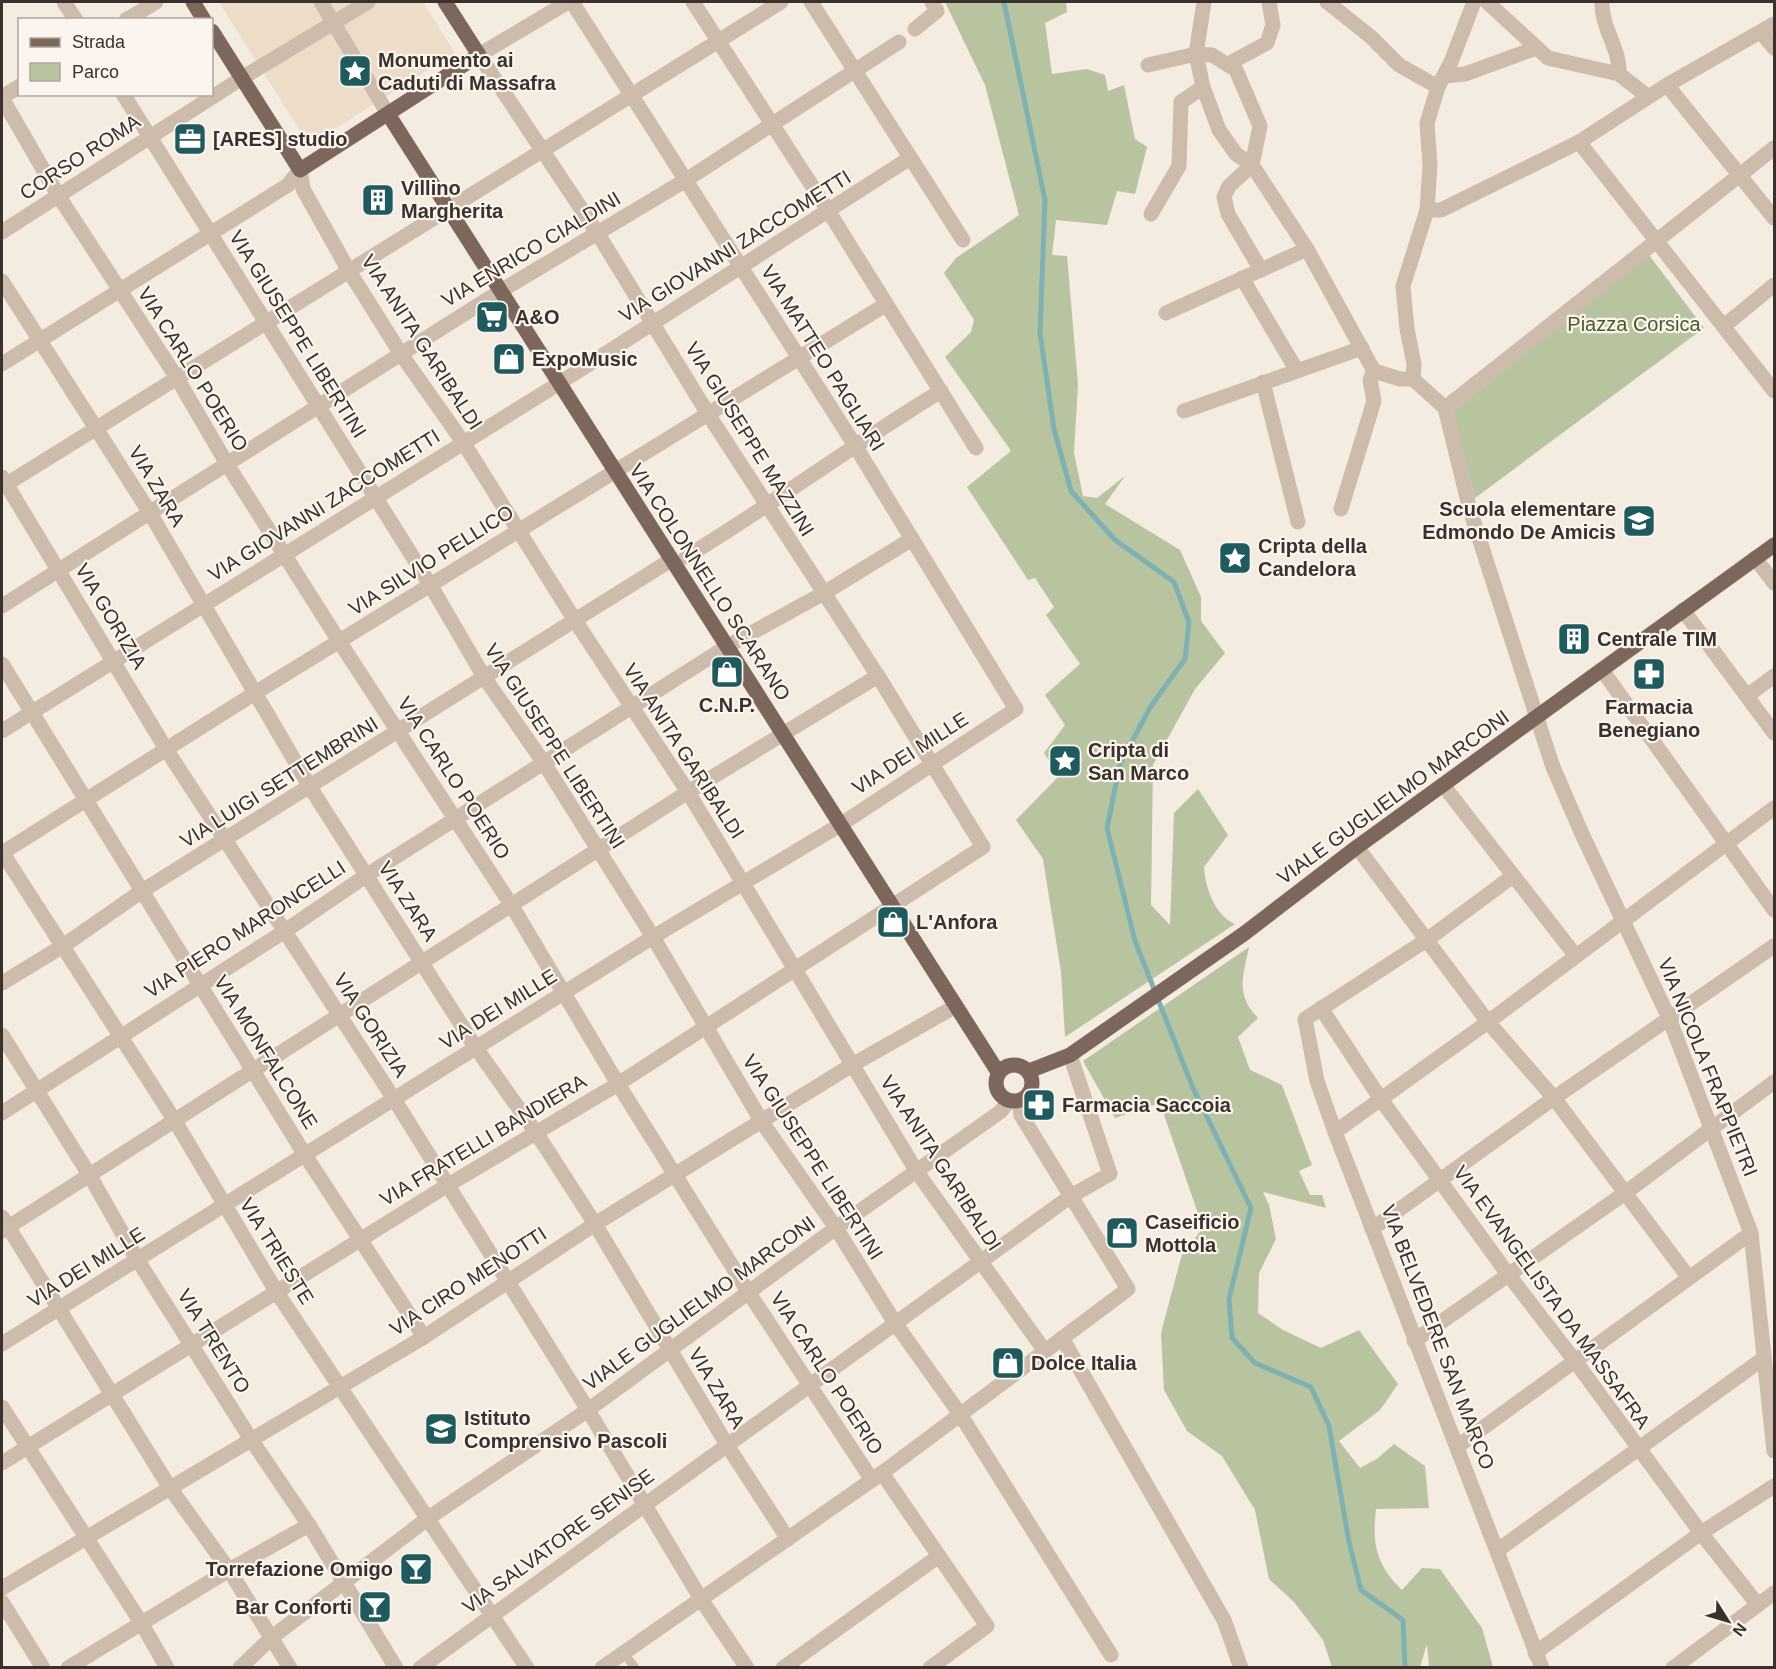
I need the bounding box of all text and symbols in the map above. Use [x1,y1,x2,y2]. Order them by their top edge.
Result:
legend [18,18,213,96]
text: Strada [72,32,126,52]
place label: Monumento ai Caduti di Massafra [378,49,557,94]
place icon: Monumento ai Caduti di Massafra [337,53,373,89]
text: Parco [72,62,119,82]
street label: CORSO ROMA [16,110,145,204]
office icon: [ARES] studio [172,121,208,157]
place label: [ARES] studio [213,128,347,150]
street label: VIA GIOVANNI ZACCOMETTI [615,166,855,326]
place label: Villino Margherita [401,177,504,222]
building icon: Villino Margherita [360,182,396,218]
street label: VIA ENRICO CIALDINI [438,187,624,311]
street label: VIA GIUSEPPE LIBERTINI [225,227,371,441]
street label: VIA ANITA GARIBALDI [357,250,487,434]
street label: VIA MATTEO PAGLIARI [757,261,889,455]
street label: VIA CARLO POERIO [134,283,252,455]
supermarket icon: A&O [474,299,510,335]
place label: A&O [515,306,559,328]
park label: Piazza Corsica [1567,313,1702,335]
street label: VIA GIUSEPPE MAZZINI [681,338,819,540]
shop icon: ExpoMusic [491,341,527,377]
place label: ExpoMusic [532,348,638,370]
street label: VIA GIOVANNI ZACCOMETTI [204,425,444,585]
street label: VIA ZARA [124,442,190,531]
street label: VIA COLONNELLO SCARANO [625,459,795,705]
place label: Scuola elementare Edmondo De Amicis [1422,498,1616,543]
street label: VIA SILVIO PELLICO [345,500,517,620]
school or university icon: Scuola elementare Edmondo De Amicis [1621,503,1657,539]
place label: Cripta della Candelora [1258,535,1368,580]
place icon: Cripta della Candelora [1217,540,1253,576]
street label: VIA GORIZIA [71,559,151,673]
building icon: Centrale TIM [1556,621,1592,657]
place label: Centrale TIM [1597,628,1717,650]
street label: VIA GIUSEPPE LIBERTINI [480,639,630,853]
shop icon: C.N.P. [709,654,745,690]
pharmacy icon: Farmacia Benegiano [1631,656,1667,692]
street label: VIA ANITA GARIBALDI [619,659,749,843]
street label: VIA CARLO POERIO [393,693,515,863]
place label: C.N.P. [699,694,755,716]
place label: Farmacia Benegiano [1598,696,1700,741]
street label: VIALE GUGLIELMO MARCONI [1273,705,1513,889]
street label: VIA DEI MILLE [848,707,972,799]
street label: VIA LUIGI SETTEMBRINI [176,712,382,852]
place label: Cripta di San Marco [1088,739,1189,784]
place icon: Cripta di San Marco [1047,743,1083,779]
street label: VIA PIERO MARONCELLI [141,856,349,1002]
street label: VIA ZARA [374,857,442,945]
shop icon: L'Anfora [875,904,911,940]
place label: L'Anfora [916,911,998,933]
street label: VIA NICOLA FRAPPIETRI [1654,955,1762,1179]
street label: VIA DEI MILLE [436,964,560,1054]
street label: VIA GORIZIA [329,969,413,1081]
street label: VIA MONFALCONE [210,971,322,1133]
street label: VIA GIUSEPPE LIBERTINI [738,1050,888,1264]
street label: VIA FRATELLI BANDIERA [376,1069,591,1210]
street label: VIA ANITA GARIBALDI [876,1071,1006,1255]
pharmacy icon: Farmacia Saccoia [1021,1087,1057,1123]
place label: Farmacia Saccoia [1062,1094,1232,1116]
street label: VIA EVANGELISTA DA MASSAFRA [1449,1161,1655,1433]
street label: VIA TRIESTE [236,1194,318,1308]
street label: VIA BELVEDERE SAN MARCO [1377,1201,1499,1473]
street label: VIALE GUGLIELMO MARCONI [579,1211,819,1395]
place label: Caseificio Mottola [1145,1211,1239,1256]
shop icon: Caseificio Mottola [1104,1215,1140,1251]
street label: VIA DEI MILLE [24,1222,148,1312]
street label: VIA CIRO MENOTTI [386,1222,550,1340]
street label: VIA TRENTO [173,1285,255,1397]
street label: VIA CARLO POERIO [766,1288,888,1458]
street label: VIA ZARA [684,1344,750,1433]
shop icon: Dolce Italia [990,1345,1026,1381]
place label: Dolce Italia [1031,1352,1137,1374]
place label: Istituto Comprensivo Pascoli [464,1407,667,1452]
school or university icon: Istituto Comprensivo Pascoli [423,1411,459,1447]
street label: VIA SALVATORE SENISE [458,1464,658,1618]
bar icon: Torrefazione Omigo [398,1551,434,1587]
place label: Torrefazione Omigo [206,1558,393,1580]
bar icon: Bar Conforti [357,1589,393,1625]
north arrow [1698,1591,1758,1651]
place label: Bar Conforti [235,1596,352,1618]
text: N [1729,1620,1750,1639]

